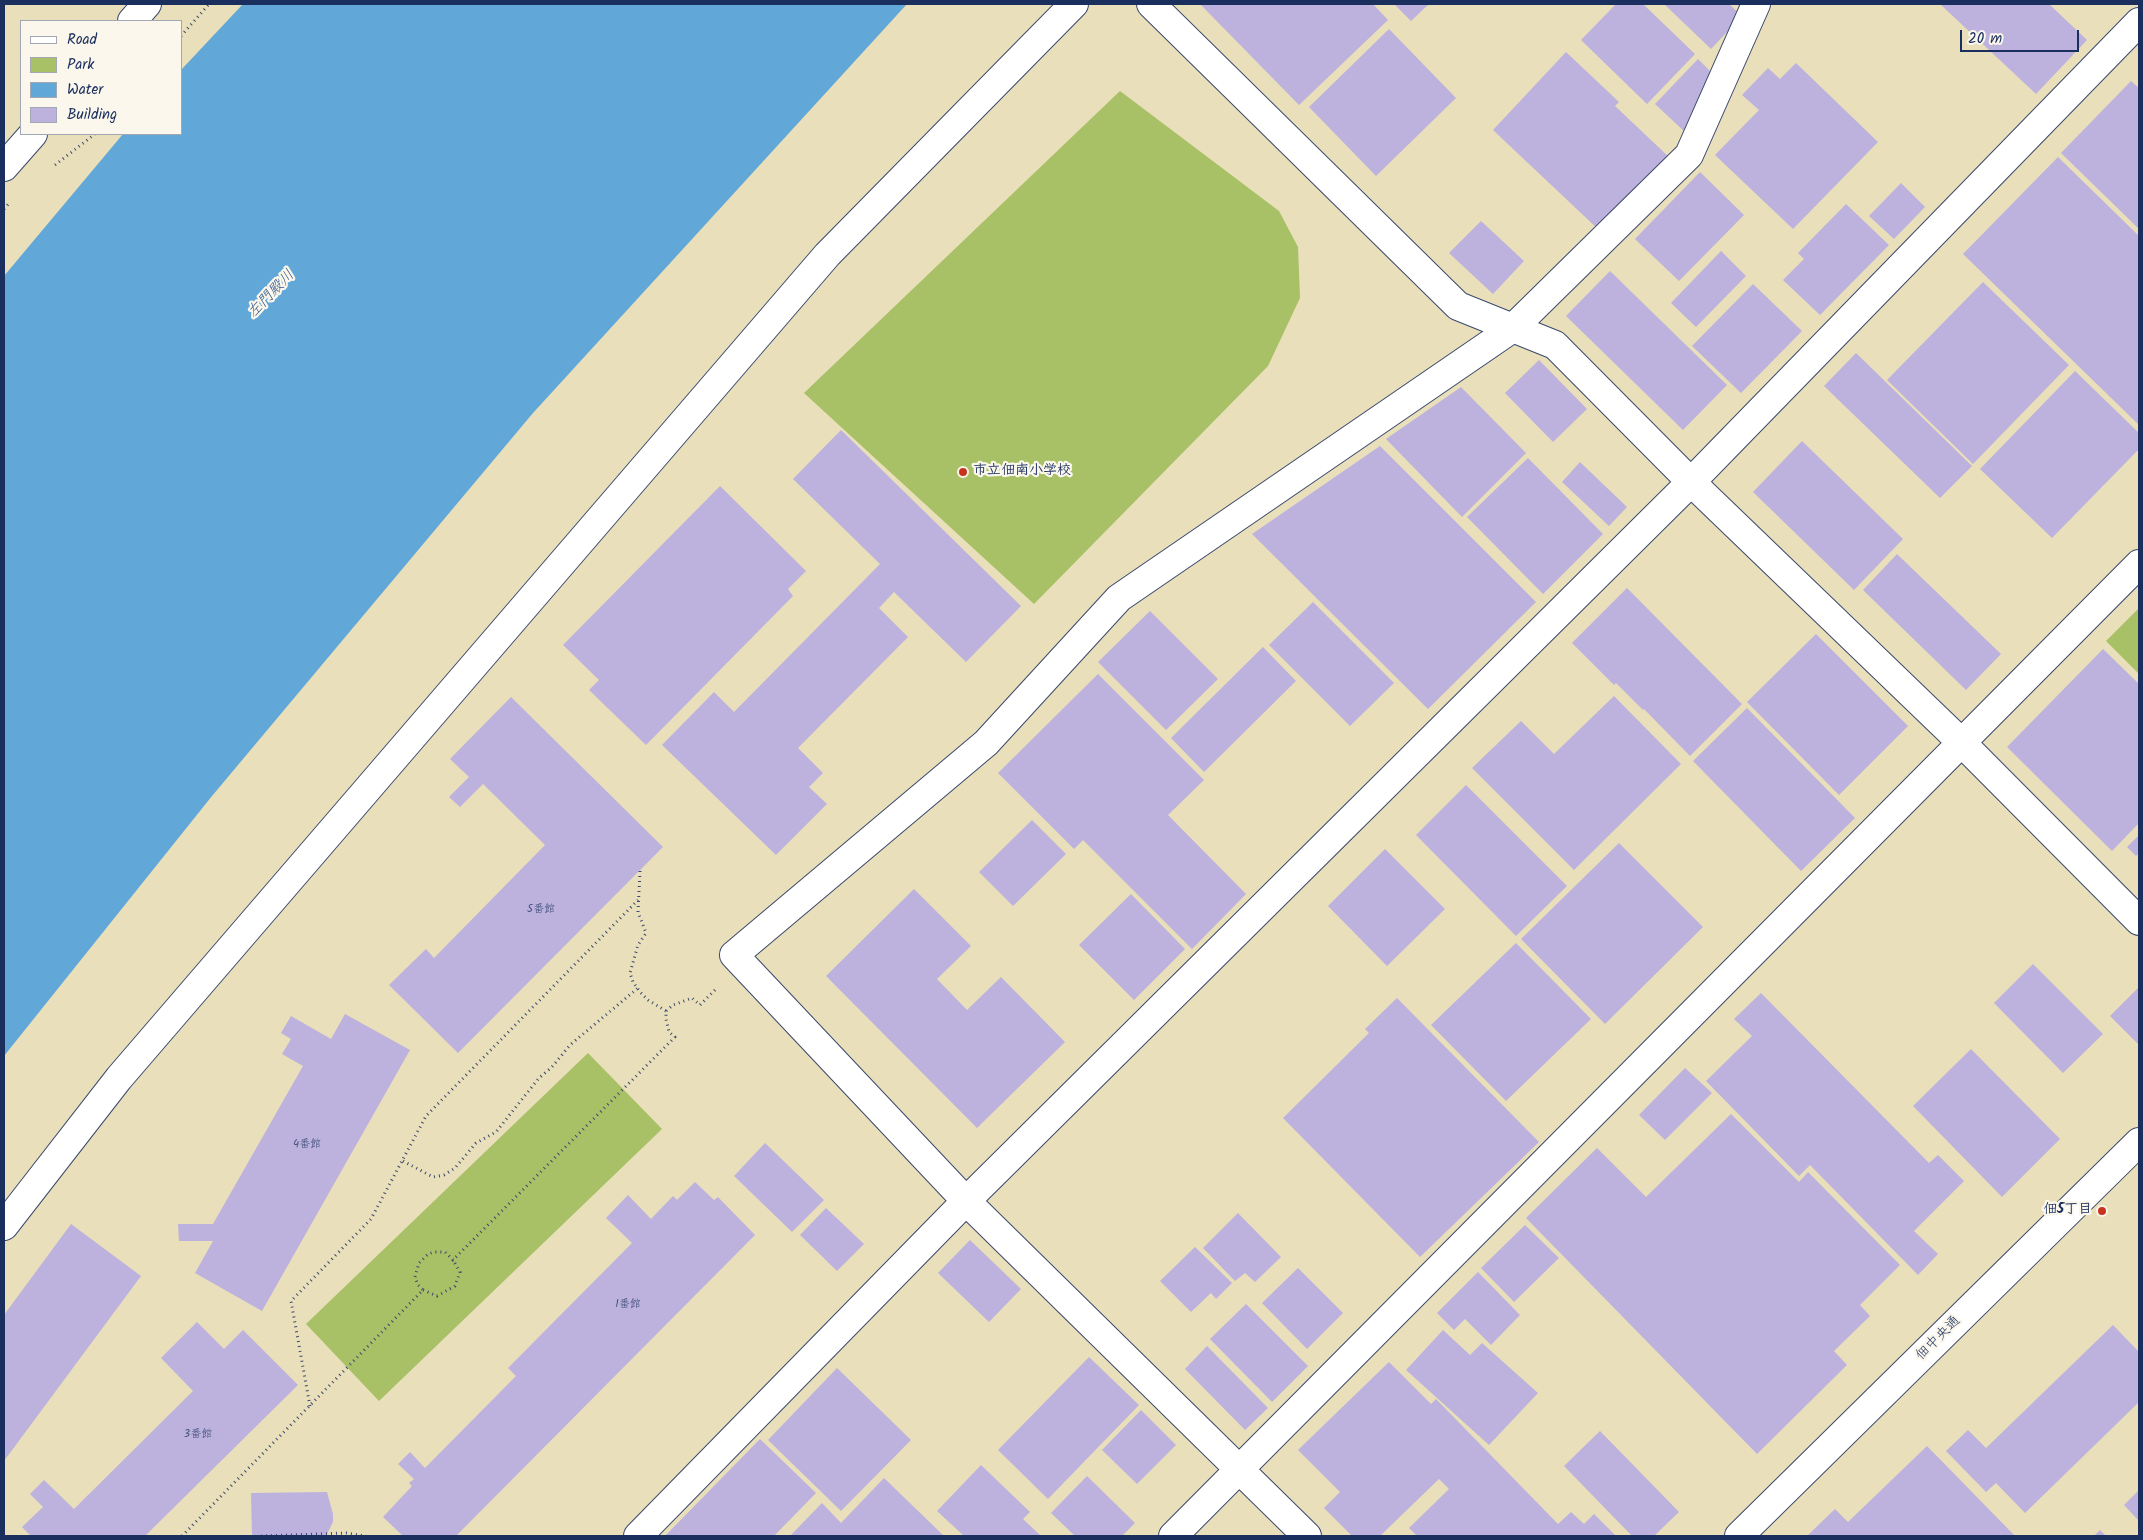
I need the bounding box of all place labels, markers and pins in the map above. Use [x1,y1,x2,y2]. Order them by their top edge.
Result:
place label: 市立佃南小学校 [973,464,1071,480]
marker: 市立佃南小学校 [957,466,969,478]
place label: 佃5丁目 [2043,1203,2092,1219]
marker: 佃5丁目 [2096,1205,2108,1217]

